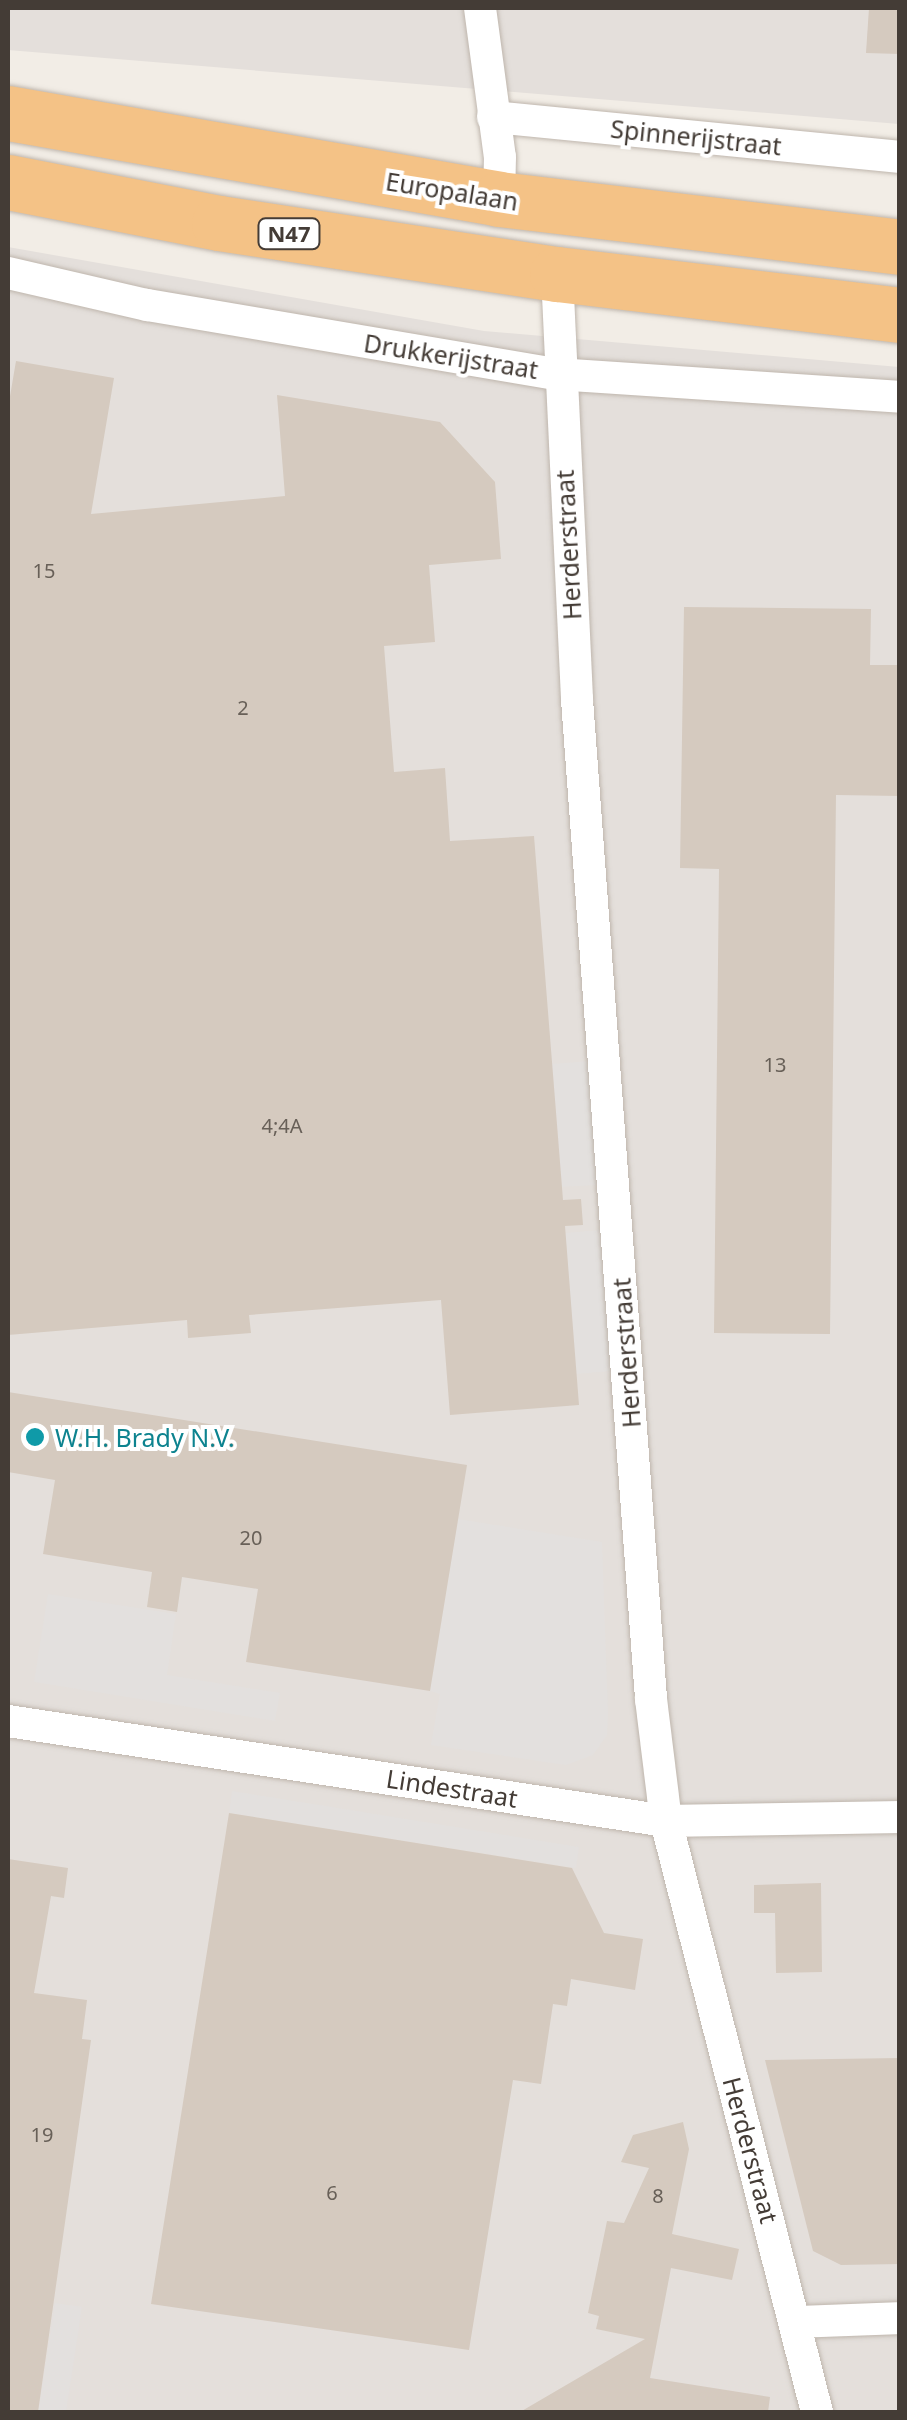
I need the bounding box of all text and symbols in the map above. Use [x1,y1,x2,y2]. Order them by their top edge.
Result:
street label: Spinnerijstraat [609,113,783,161]
street label: Europalaan [384,166,520,216]
road number: N47 [256,217,322,251]
street label: Drukkerijstraat [362,327,540,385]
street label: Herderstraat [549,469,587,621]
house number: 15 [33,558,55,582]
house number: 2 [237,695,249,719]
house number: 13 [764,1052,786,1076]
house number: 4;4A [261,1113,303,1137]
street label: Herderstraat [606,1277,646,1429]
place label: W.H. Brady N.V. [55,1422,235,1452]
marker: W.H. Brady N.V. [24,1426,46,1448]
house number: 20 [240,1525,262,1549]
street label: Lindestraat [384,1763,520,1813]
street label: Herderstraat [717,2074,785,2226]
house number: 19 [31,2122,53,2146]
house number: 6 [326,2180,338,2204]
house number: 8 [652,2183,664,2207]

